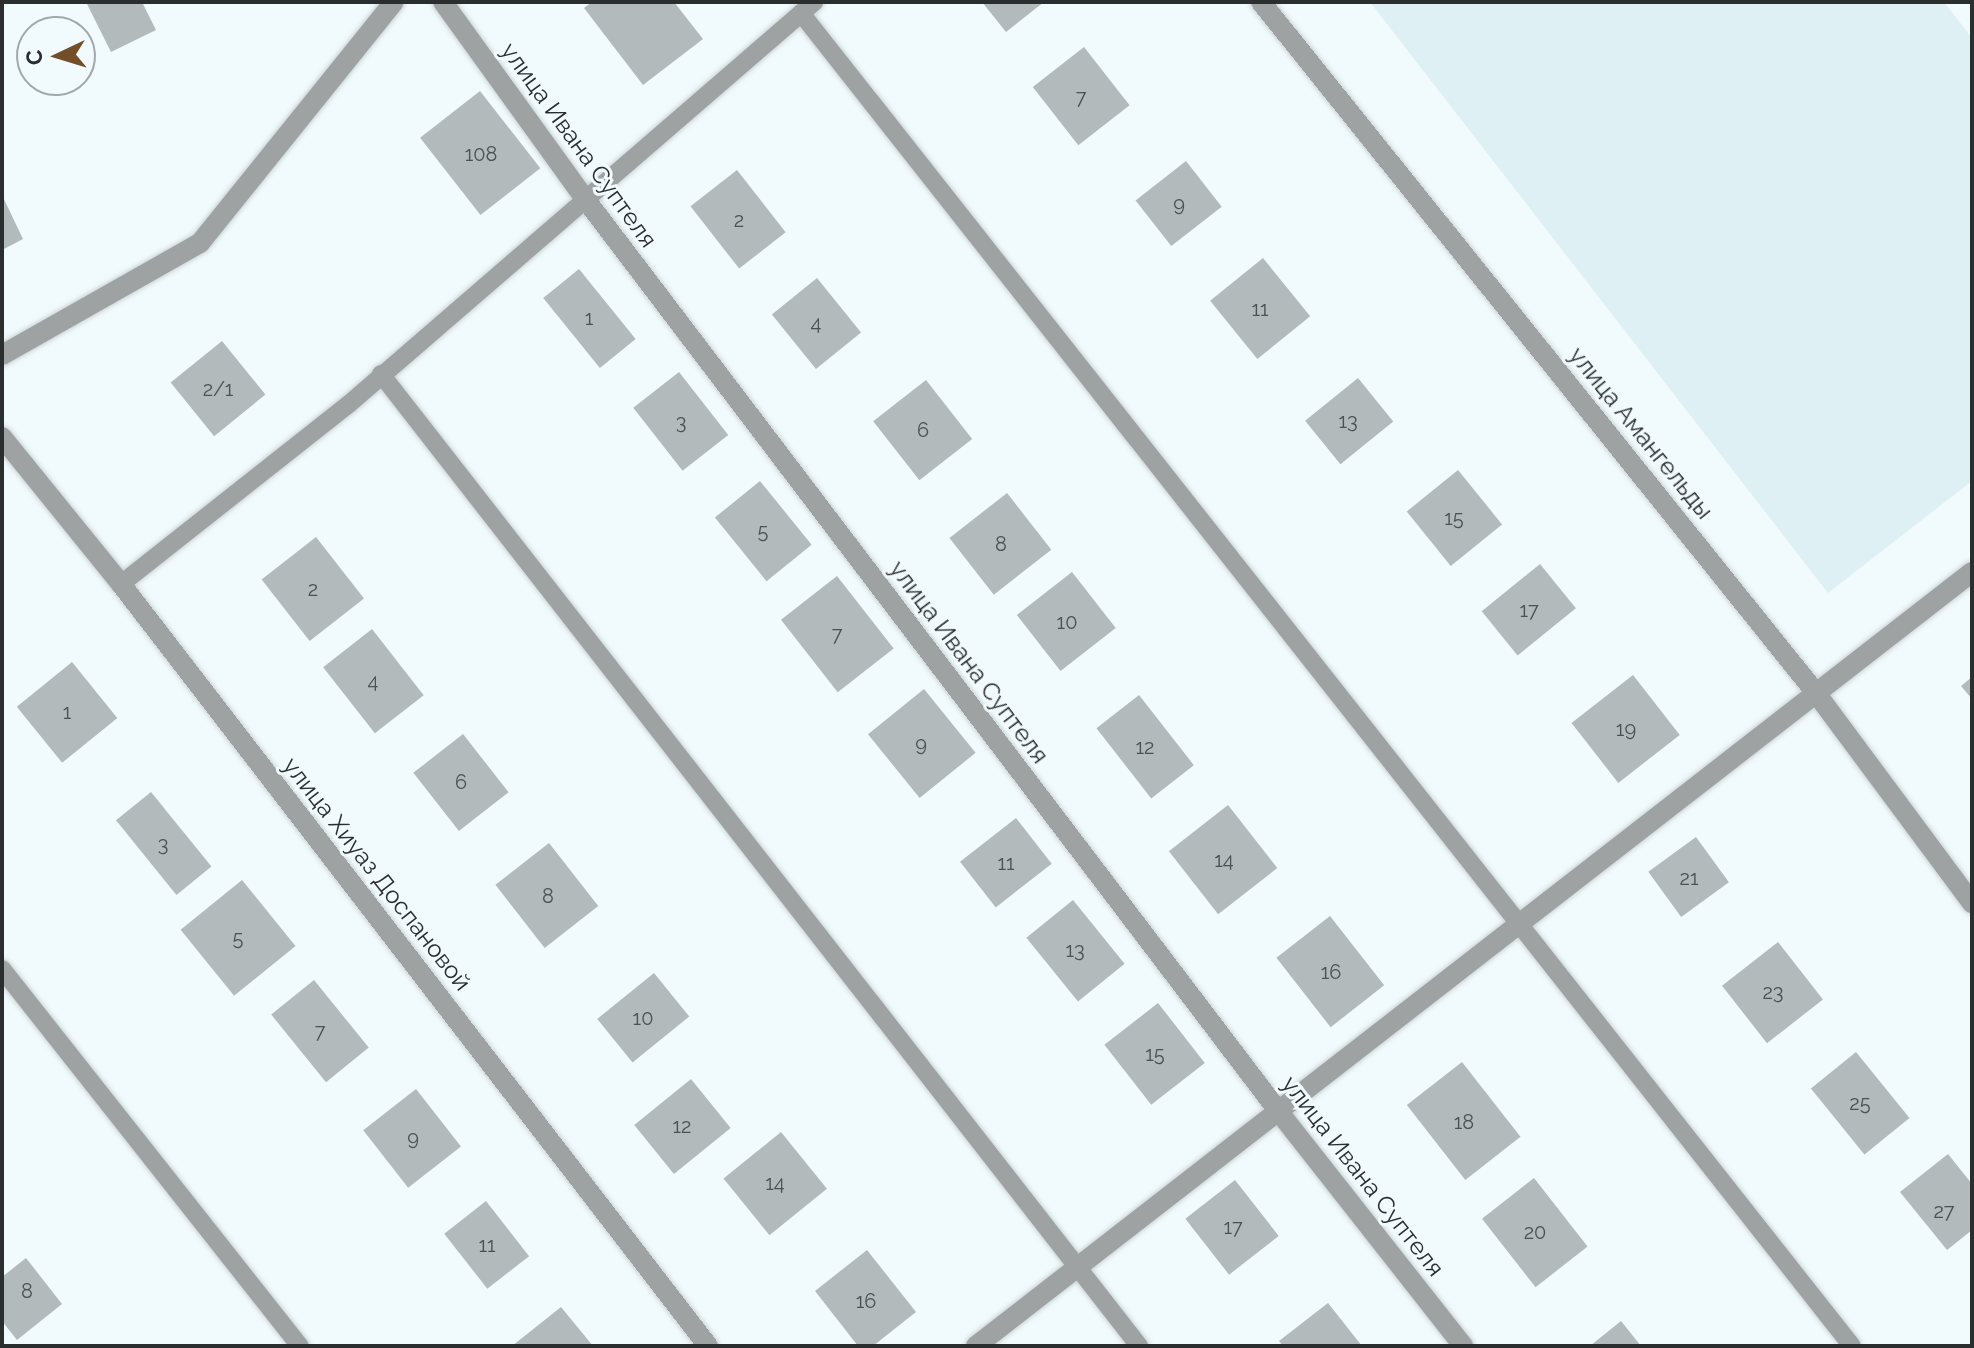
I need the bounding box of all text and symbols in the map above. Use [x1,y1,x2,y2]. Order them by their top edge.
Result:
north arrow [16,16,96,96]
street label: улица Ивана Суптеля [495,37,663,253]
text: С [21,49,48,66]
house number: 7 [1076,85,1086,109]
house number: 108 [465,142,497,166]
house number: 9 [1173,192,1185,216]
house number: 2 [734,208,744,232]
house number: 11 [1251,297,1269,321]
house number: 1 [585,306,593,330]
house number: 4 [811,311,821,335]
street label: улица Амангельды [1563,341,1719,525]
house number: 2/1 [203,377,233,401]
house number: 13 [1338,409,1358,433]
house number: 3 [676,410,686,434]
house number: 6 [917,418,929,442]
house number: 15 [1444,506,1464,530]
house number: 5 [758,519,768,543]
house number: 8 [995,532,1007,556]
street label: улица Ивана Суптеля [883,555,1055,769]
house number: 2 [308,577,318,601]
house number: 17 [1519,598,1539,622]
house number: 10 [1057,610,1077,634]
house number: 7 [832,622,842,646]
house number: 4 [368,669,378,693]
house number: 1 [63,700,71,724]
house number: 19 [1616,717,1636,741]
house number: 9 [915,732,927,756]
house number: 12 [1136,735,1154,759]
street label: улица Хиуаз Доспановой [277,752,477,996]
house number: 6 [455,770,467,794]
house number: 3 [158,832,168,856]
house number: 14 [1214,848,1234,872]
house number: 11 [997,851,1015,875]
house number: 21 [1680,866,1698,890]
house number: 8 [542,884,554,908]
house number: 5 [233,926,243,950]
house number: 13 [1065,938,1085,962]
house number: 16 [1321,960,1341,984]
house number: 23 [1762,980,1784,1004]
house number: 10 [633,1006,653,1030]
house number: 7 [315,1019,325,1043]
house number: 15 [1145,1042,1165,1066]
street label: улица Ивана Суптеля [1276,1070,1450,1282]
house number: 25 [1849,1091,1871,1115]
house number: 18 [1454,1110,1474,1134]
house number: 12 [673,1114,691,1138]
house number: 9 [407,1126,419,1150]
house number: 14 [765,1171,785,1195]
house number: 27 [1933,1199,1955,1223]
house number: 17 [1223,1215,1243,1239]
house number: 20 [1524,1220,1546,1244]
house number: 11 [478,1233,496,1257]
house number: 8 [21,1279,33,1303]
house number: 16 [856,1289,876,1313]

